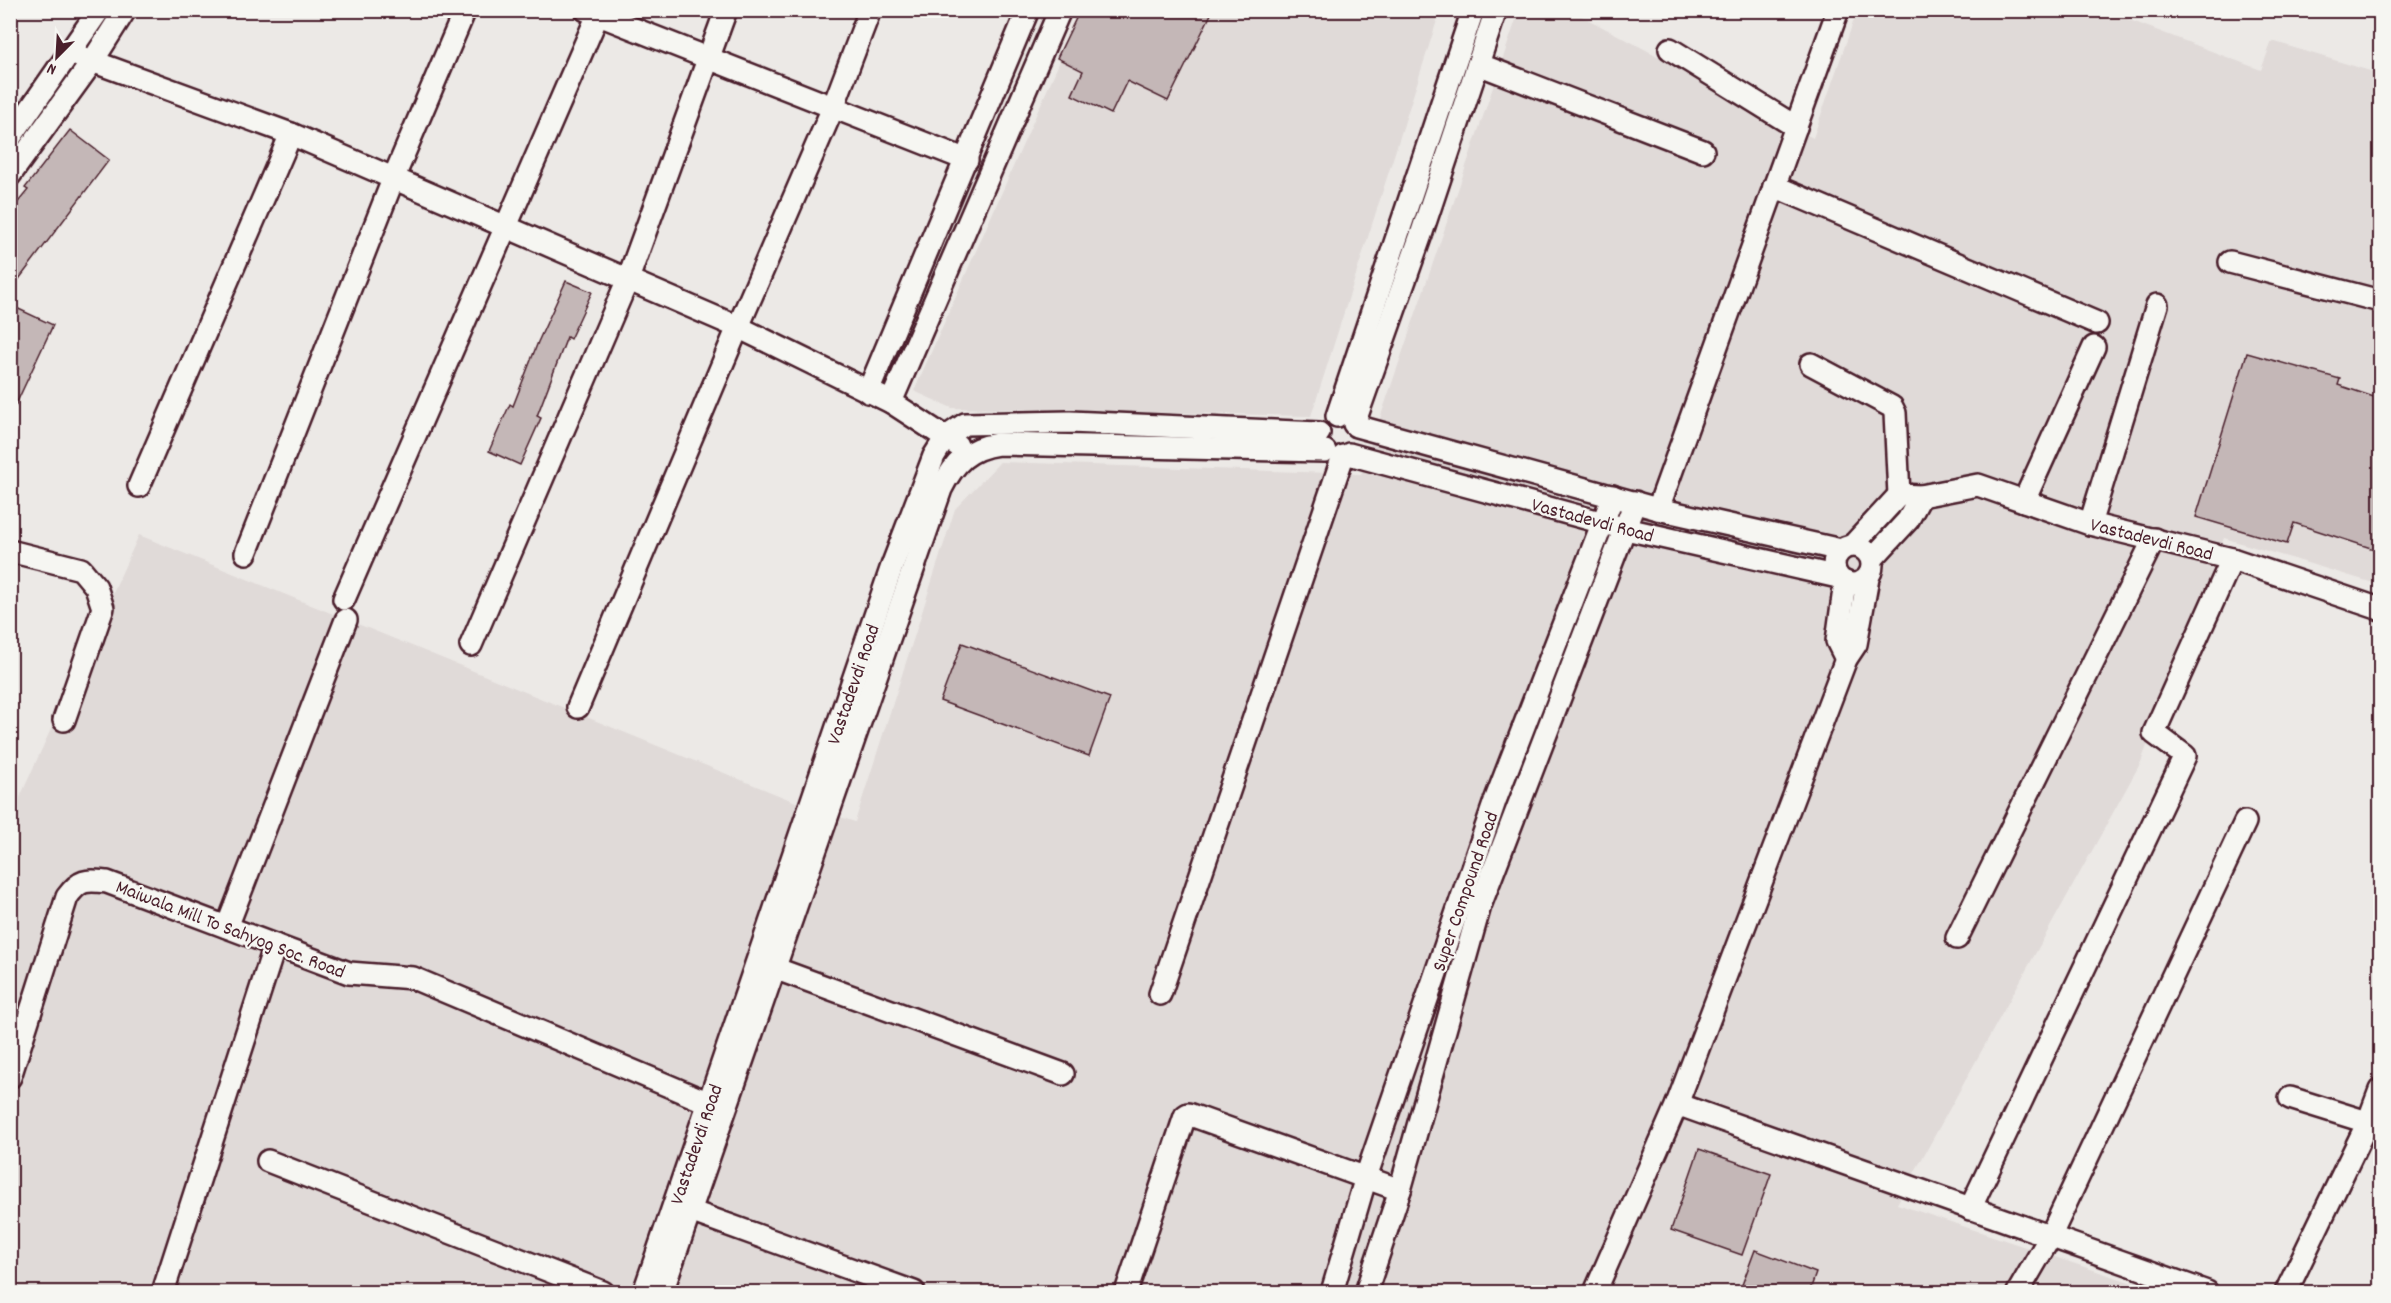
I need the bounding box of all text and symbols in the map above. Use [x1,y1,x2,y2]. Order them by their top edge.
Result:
north arrow [27,27,87,87]
text: N [44,56,60,81]
street label: Vastadevdi Road [1528,492,1657,552]
street label: Vastadevdi Road [2087,512,2216,570]
street label: Vastadevdi Road [821,621,889,749]
street label: Super Compound Road [1426,808,1507,976]
street label: Maiwala Mill To Sahyog Soc. Road [111,874,349,988]
street label: Vastadevdi Road [664,1081,732,1209]

